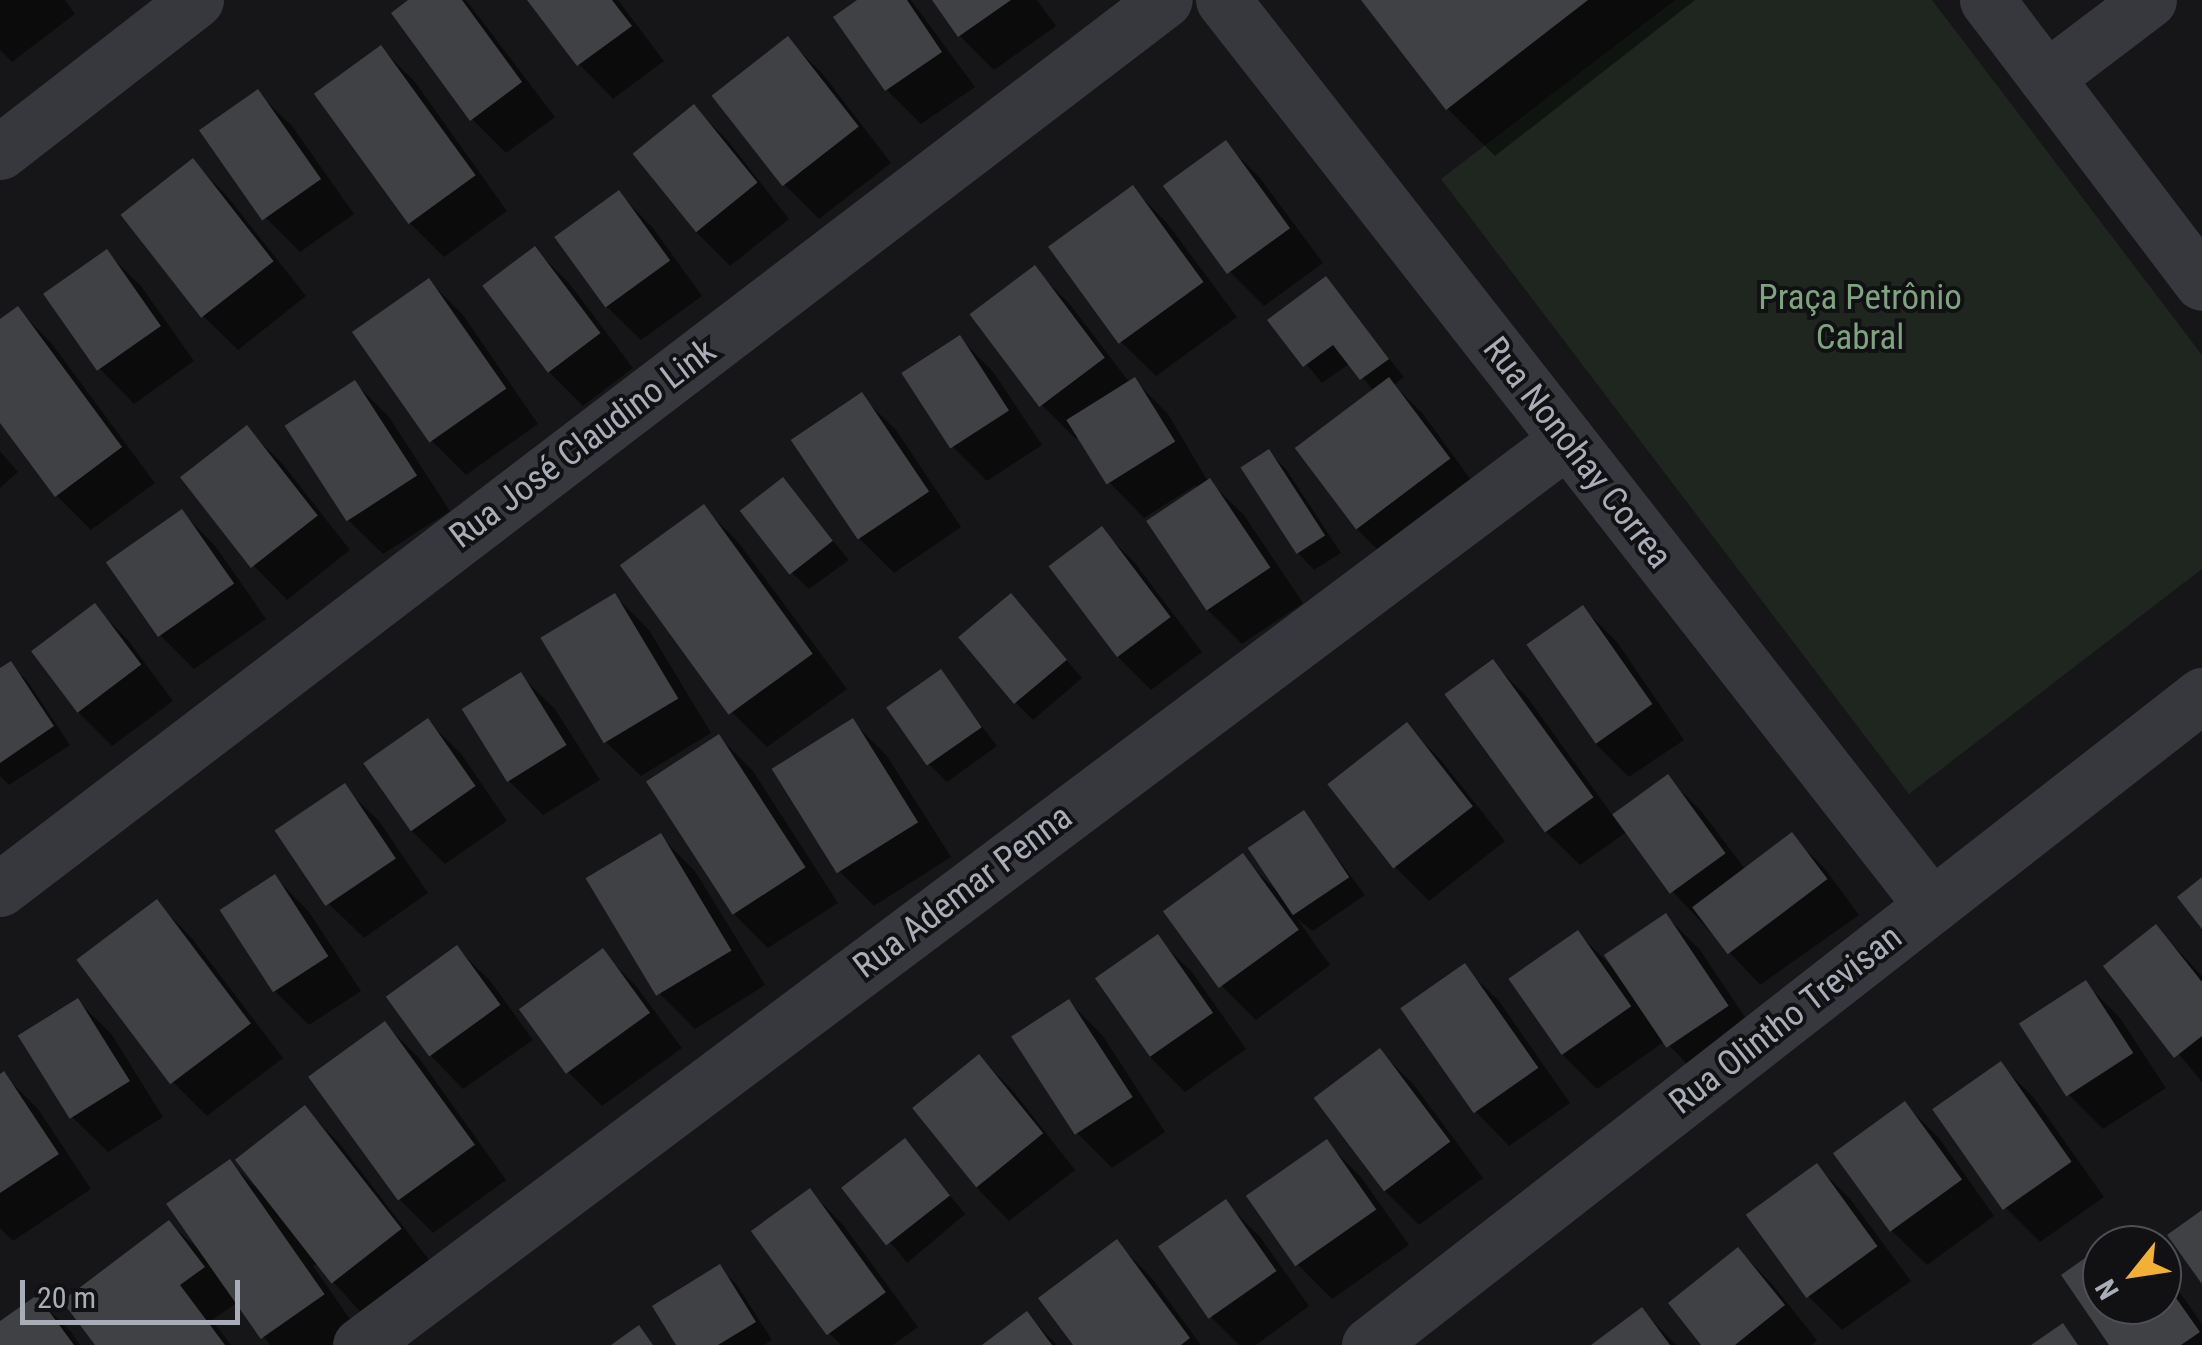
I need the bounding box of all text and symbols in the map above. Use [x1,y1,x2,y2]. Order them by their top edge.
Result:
park label: Praça Petrônio Cabral [1758,277,1962,359]
street label: Rua Nonohay Correa [1474,329,1680,577]
street label: Rua José Claudino Link [442,330,724,558]
street label: Rua Ademar Penna [846,796,1080,988]
street label: Rua Olintho Trevisan [1661,916,1911,1124]
north arrow [2082,1225,2182,1325]
scale bar [25,1260,245,1322]
text: N [2089,1274,2126,1305]
text: 20 m [37,1280,96,1315]

